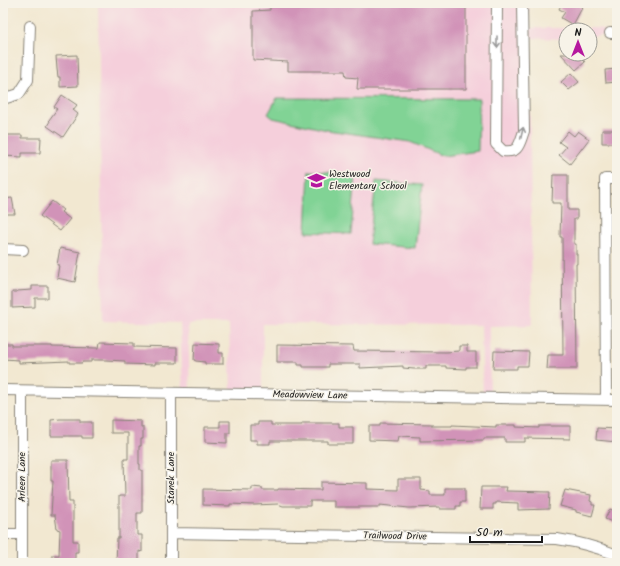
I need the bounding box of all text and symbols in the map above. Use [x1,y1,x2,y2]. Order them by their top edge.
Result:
north arrow [558,22,598,62]
text: N [575,24,582,42]
one-way arrow [493,35,501,48]
one-way arrow [519,127,527,140]
place label: Westwood Elementary School [329,166,407,194]
school or university icon: Westwood Elementary School [306,170,326,190]
street label: Meadowview Lane [272,386,348,404]
street label: Arleen Lane [14,451,30,502]
street label: Stanek Lane [163,451,179,504]
scale bar [470,518,542,544]
text: 50 m [476,523,503,542]
street label: Trailwood Drive [363,527,428,545]

